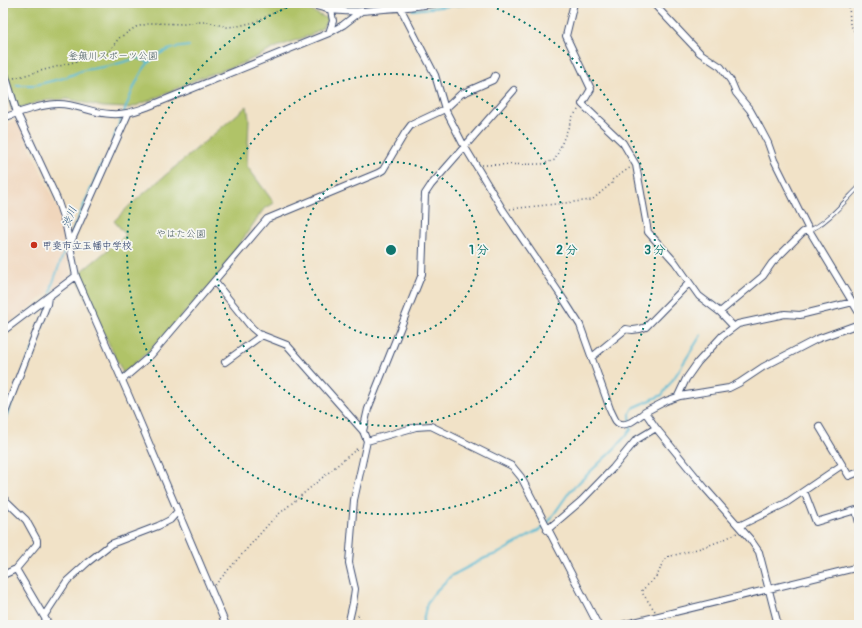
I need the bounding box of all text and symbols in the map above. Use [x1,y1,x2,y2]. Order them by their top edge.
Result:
park label: 釜無川スポーツ公園 [68,50,158,62]
water label: 渋川 [59,205,80,230]
park label: やはた公園 [156,228,206,240]
marker: 甲斐市立玉幡中学校 [29,240,39,250]
place label: 甲斐市立玉幡中学校 [42,240,132,252]
centre of rings [384,243,398,257]
text: 1 分 [469,243,489,258]
text: 2 分 [556,243,578,258]
text: 3 分 [644,243,666,258]

